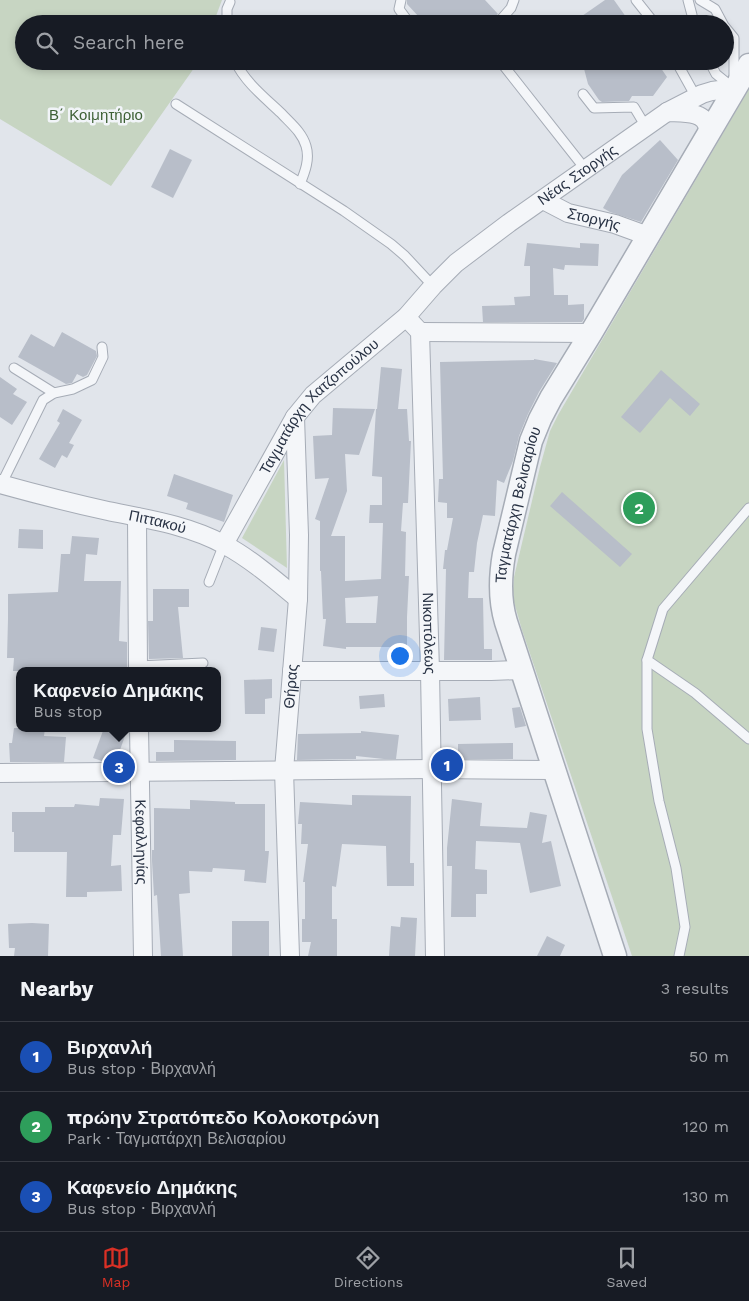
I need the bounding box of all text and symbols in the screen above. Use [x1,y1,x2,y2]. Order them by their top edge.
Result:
search box [15,15,734,70]
icon: search [33,29,61,57]
text: Search here [73,31,184,54]
park label: Β΄ Κοιμητήριο [49,106,143,124]
street label: Νέας Στοργής [534,141,621,209]
street label: Στοργής [566,204,623,234]
street label: Ταγματάρχη Χατζοπούλου [256,335,382,478]
street label: Ταγματάρχη Βελισαρίου [492,424,545,583]
pin: 2 [623,489,655,527]
street label: Πιττακού [127,506,188,537]
street label: Νικοπόλεως [419,592,439,675]
your location [387,643,413,669]
street label: Θήρας [280,663,302,709]
popup [16,667,221,732]
text: Καφενείο Δημάκης [33,679,204,702]
text: Bus stop [33,702,102,721]
pin: 1 [431,746,463,784]
pin: 3 [103,748,135,786]
street label: Κεφαλληνίας [131,799,151,885]
text: Nearby [20,976,93,1001]
text: 3 results [661,979,729,998]
text: Βιρχανλή [67,1036,152,1059]
text: 1 [33,1047,39,1066]
text: 50 m [689,1047,729,1066]
text: Bus stop · Βιρχανλή [67,1059,216,1078]
text: πρώην Στρατόπεδο Κολοκοτρώνη [67,1106,379,1129]
text: 2 [31,1117,41,1136]
text: 120 m [683,1117,729,1136]
text: Park · Ταγματάρχη Βελισαρίου [67,1129,286,1148]
text: Καφενείο Δημάκης [67,1176,237,1199]
text: 3 [31,1187,41,1206]
text: 130 m [683,1187,729,1206]
text: Bus stop · Βιρχανλή [67,1199,216,1218]
tab: Map [102,1244,130,1290]
tab: Directions [334,1244,403,1290]
tab: Saved [607,1244,647,1290]

